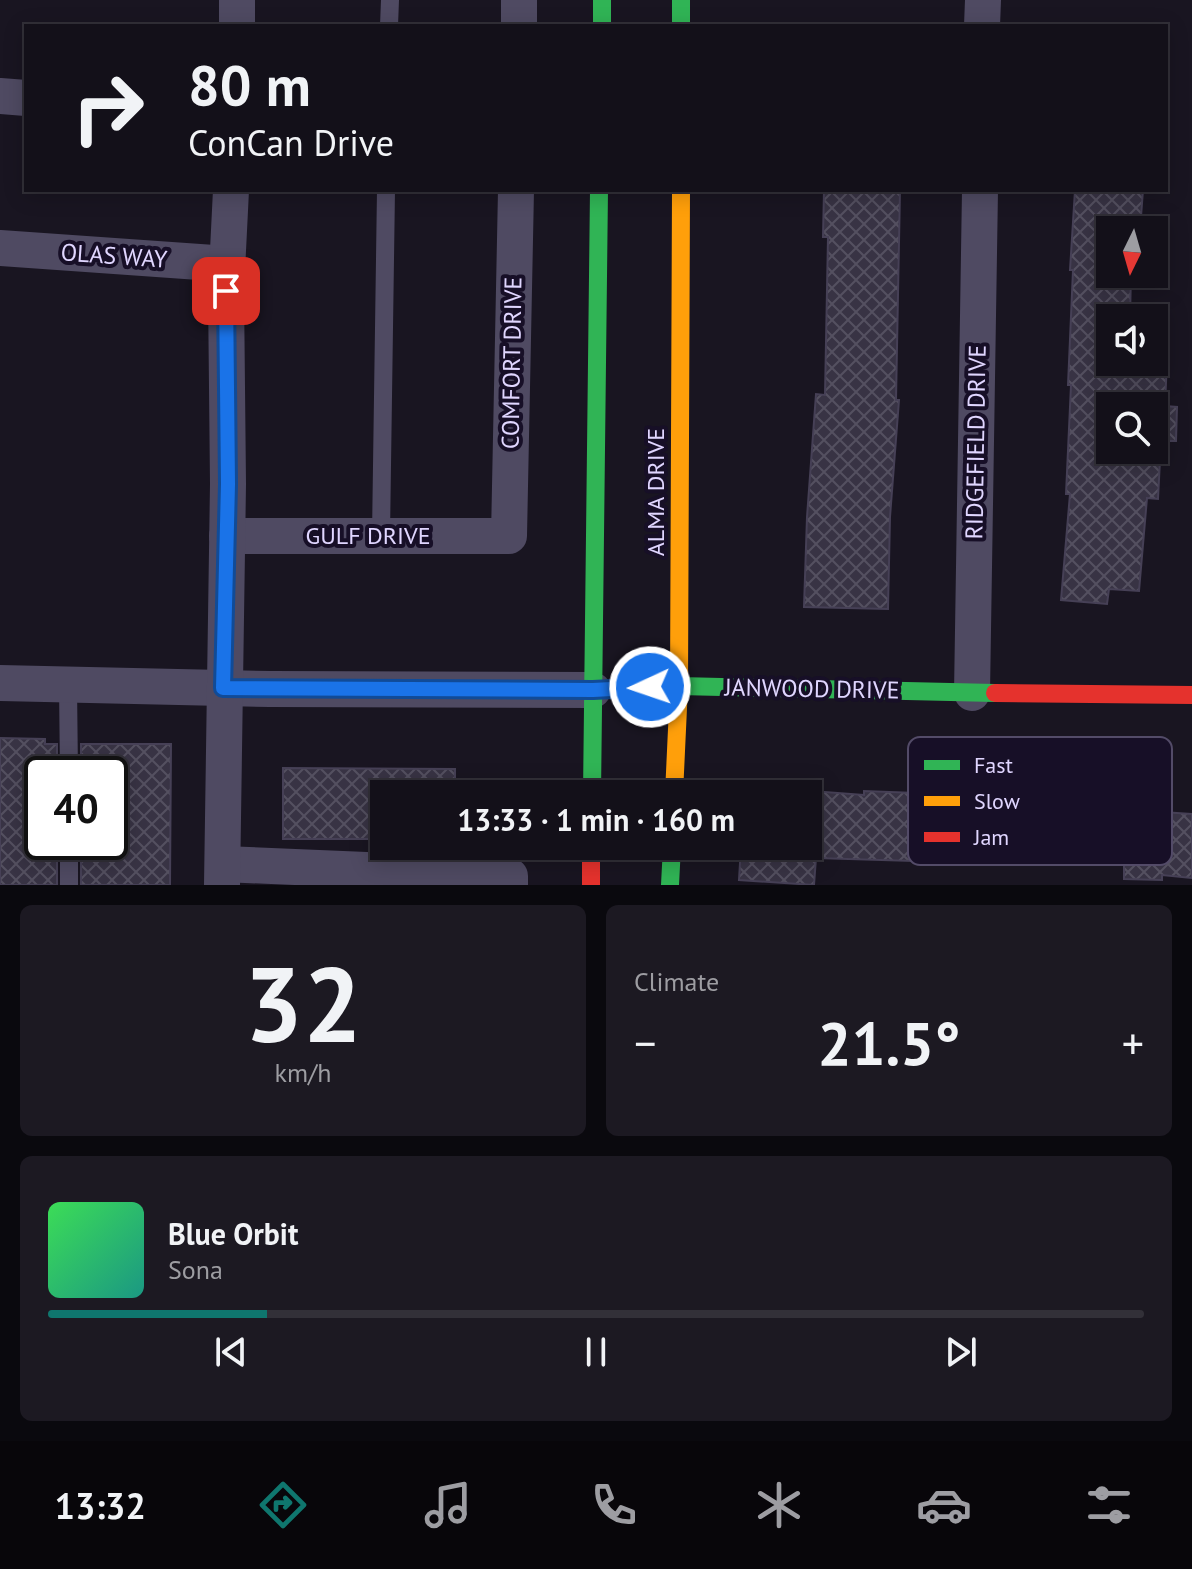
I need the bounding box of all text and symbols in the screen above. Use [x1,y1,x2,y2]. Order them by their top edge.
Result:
text: 80 m [188,49,311,121]
icon: right [56,56,160,160]
text: ConCan Drive [188,119,394,166]
north arrow [1096,216,1168,288]
map controls [1096,216,1168,464]
street label: OLAS WAY [60,236,169,275]
pin [192,257,260,325]
icon: arrive [204,269,248,313]
street label: COMFORT DRIVE [494,277,529,449]
button: sound [1096,304,1168,376]
street label: RIDGEFIELD DRIVE [958,344,993,540]
button: search [1096,392,1168,464]
street label: ALMA DRIVE [640,428,671,556]
street label: GULF DRIVE [305,520,431,551]
position arrow [608,645,692,729]
street label: JANWOOD DRIVE [723,671,900,706]
legend [908,737,1172,865]
text: Fast [974,751,1014,779]
speed limit sign: 40 [24,756,128,860]
text: Slow [974,787,1020,815]
text: 13:33 · 1 min · 160 m [457,800,735,839]
text: Jam [973,823,1009,851]
text: 32 [244,936,362,1071]
text: Climate [634,965,719,998]
text: 21.5° [817,1004,961,1082]
text: − [634,1014,656,1071]
text: + [1122,1014,1144,1071]
text: km/h [275,1056,332,1089]
text: Blue Orbit [168,1214,298,1253]
text: Sona [168,1253,223,1286]
icon: previous [209,1330,253,1374]
icon: pause [574,1330,618,1374]
icon: next [939,1330,983,1374]
icon: directions [255,1477,311,1533]
icon: music [420,1477,476,1533]
icon: phone [586,1477,642,1533]
icon: climate [751,1477,807,1533]
icon: car [916,1477,972,1533]
icon: filters [1081,1477,1137,1533]
text: 13:32 [55,1482,146,1529]

